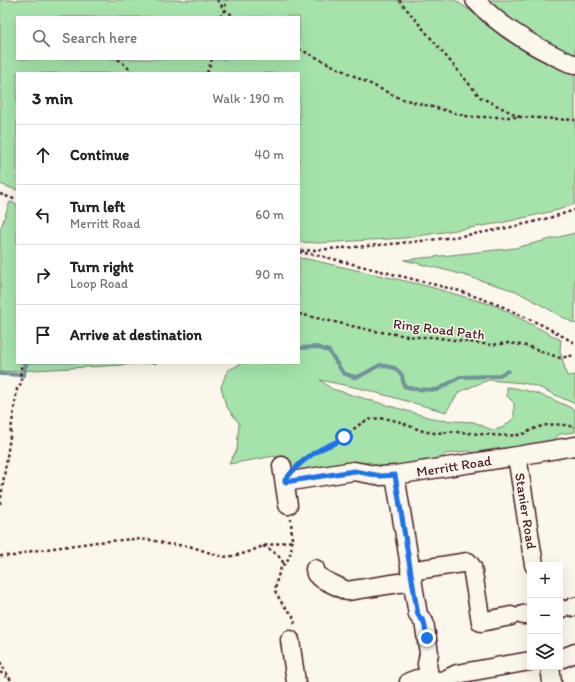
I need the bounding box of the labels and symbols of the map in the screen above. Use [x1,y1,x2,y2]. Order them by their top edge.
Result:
street label: Ring Road Path [392,315,486,344]
route start [335,428,353,446]
street label: Merritt Road [415,452,493,481]
street label: Stanier Road [511,472,540,551]
route end [418,629,436,647]

